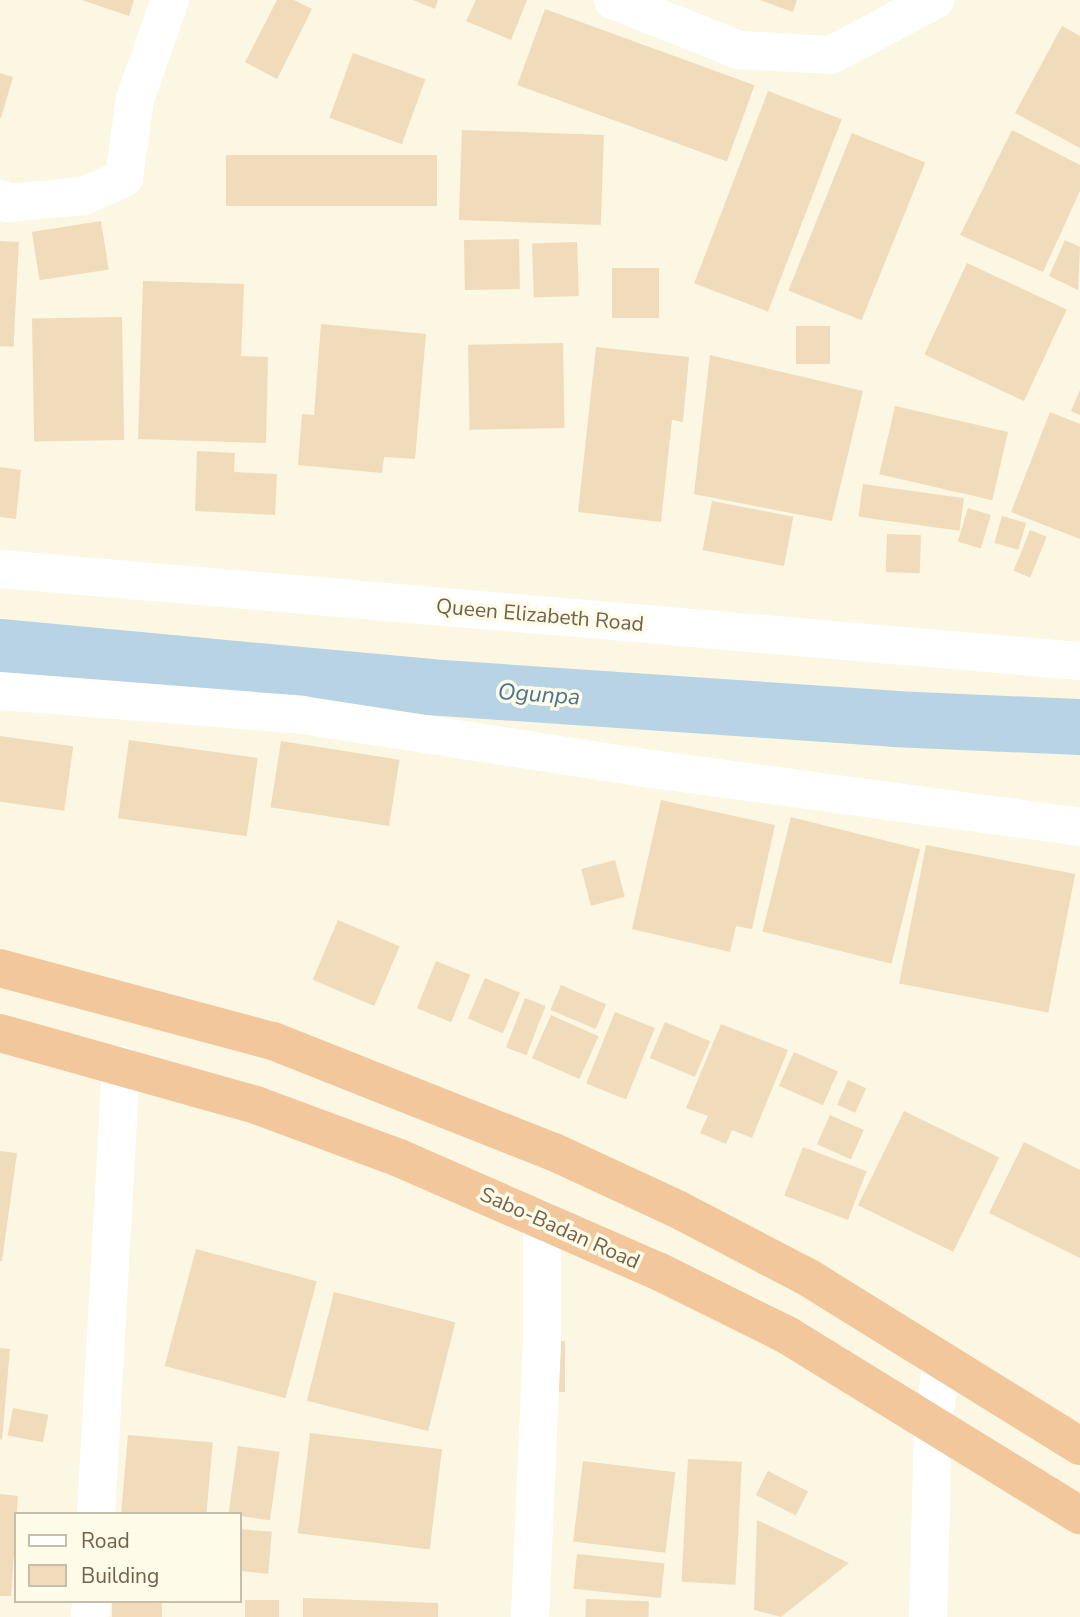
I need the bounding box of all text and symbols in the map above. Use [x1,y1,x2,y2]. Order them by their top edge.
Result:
street label: Queen Elizabeth Road [435,593,645,637]
water label: Ogunpa [497,678,581,712]
street label: Sabo-Badan Road [476,1181,644,1275]
legend [14,1512,242,1603]
text: Road [81,1527,130,1555]
text: Building [81,1562,159,1590]

